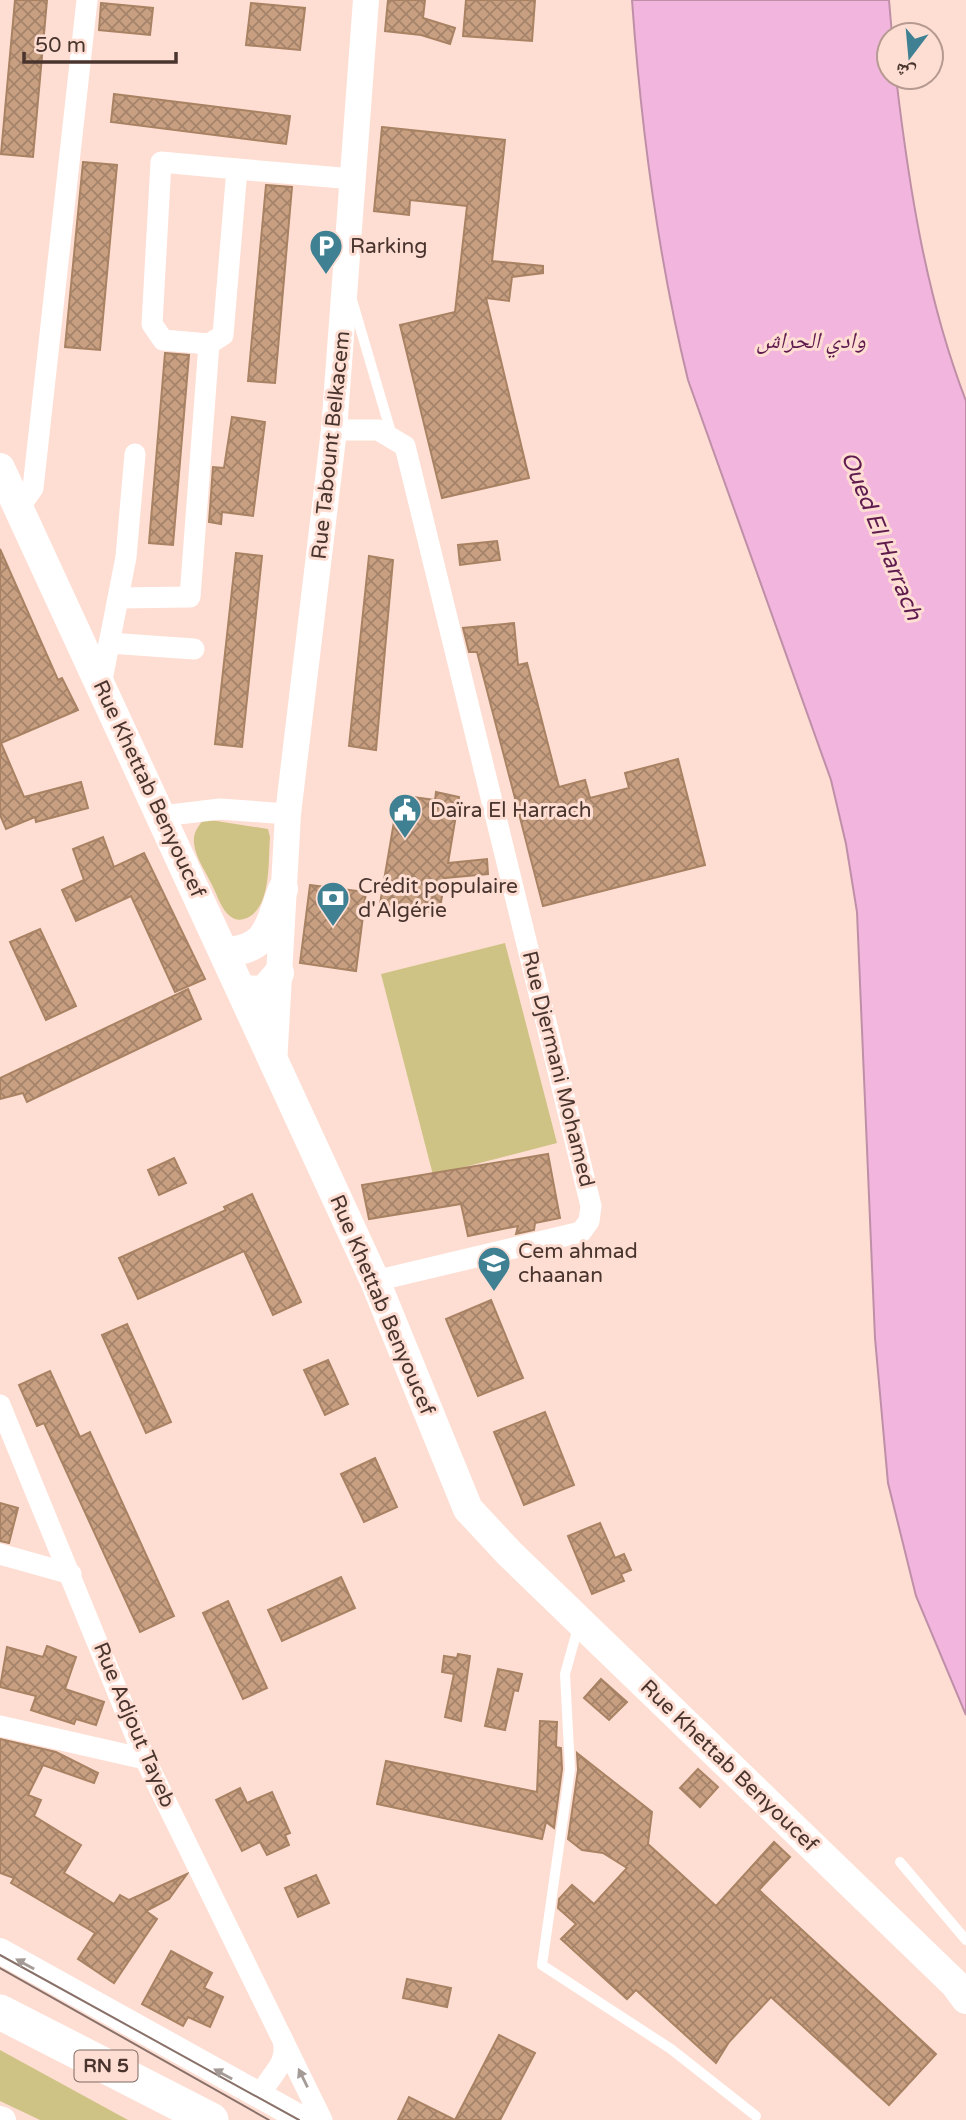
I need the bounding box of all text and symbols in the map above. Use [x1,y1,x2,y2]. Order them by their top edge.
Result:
scale bar [24,21,177,65]
north arrow [875,21,945,91]
text: 50 m [35,33,86,58]
text: ش [893,58,918,85]
parking icon: Rarking [307,227,345,276]
place label: Rarking [350,234,428,259]
water label: وادي الحراش [756,327,866,359]
street label: Rue Tabount Belkacem [307,329,355,561]
water label: Oued El Harrach [834,448,928,625]
street label: Rue Khettab Benyoucef [88,676,210,902]
public building icon: Daïra El Harrach [386,791,424,840]
place label: Daïra El Harrach [430,798,592,823]
place label: Crédit populaire d'Algérie [358,874,518,923]
bank icon: Crédit populaire d'Algérie [314,879,352,928]
street label: Rue Djermani Mohamed [517,948,599,1190]
street label: Rue Khettab Benyoucef [324,1191,440,1419]
place label: Cem ahmad chaanan [518,1239,638,1288]
school or university icon: Cem ahmad chaanan [475,1244,513,1293]
street label: Rue Adjout Tayeb [88,1639,180,1811]
street label: Rue Khettab Benyoucef [635,1675,823,1857]
one-way arrow [14,1958,34,1970]
road number: RN 5 [74,2050,138,2082]
one-way arrow [214,2068,233,2080]
one-way arrow [298,2068,309,2089]

